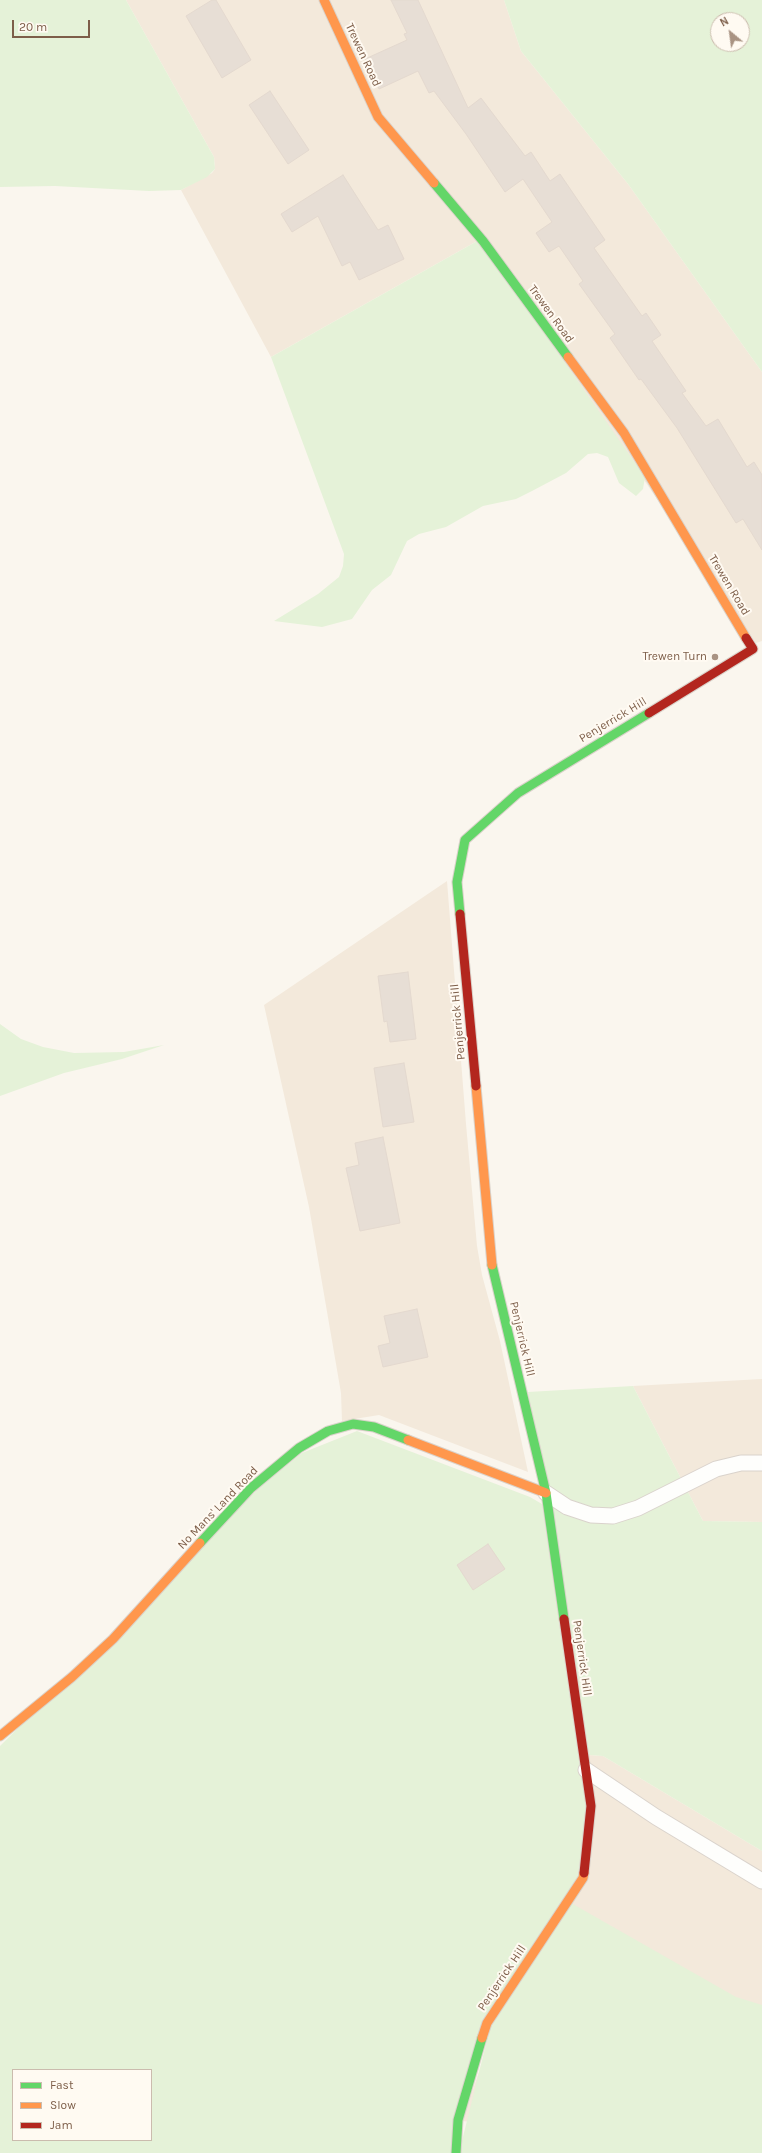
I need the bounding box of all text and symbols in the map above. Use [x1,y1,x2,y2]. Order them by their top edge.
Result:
scale bar [14,12,92,38]
north arrow [710,12,750,52]
text: N [718,14,731,30]
text: 20 m [19,20,47,34]
street label: Trewen Road [342,21,384,89]
street label: Trewen Road [525,282,577,346]
street label: Trewen Road [705,552,753,618]
place label: Trewen Turn [642,650,707,664]
marker: Trewen Turn [710,652,720,662]
street label: Penjerrick Hill [577,694,649,746]
street label: Penjerrick Hill [448,983,468,1061]
street label: Penjerrick Hill [506,1300,538,1378]
street label: No Mans' Land Road [175,1464,261,1552]
street label: Penjerrick Hill [570,1619,594,1697]
street label: Penjerrick Hill [475,1942,529,2014]
legend [12,2069,152,2141]
text: Fast [50,2078,73,2092]
text: Slow [50,2098,76,2112]
text: Jam [50,2118,73,2132]

